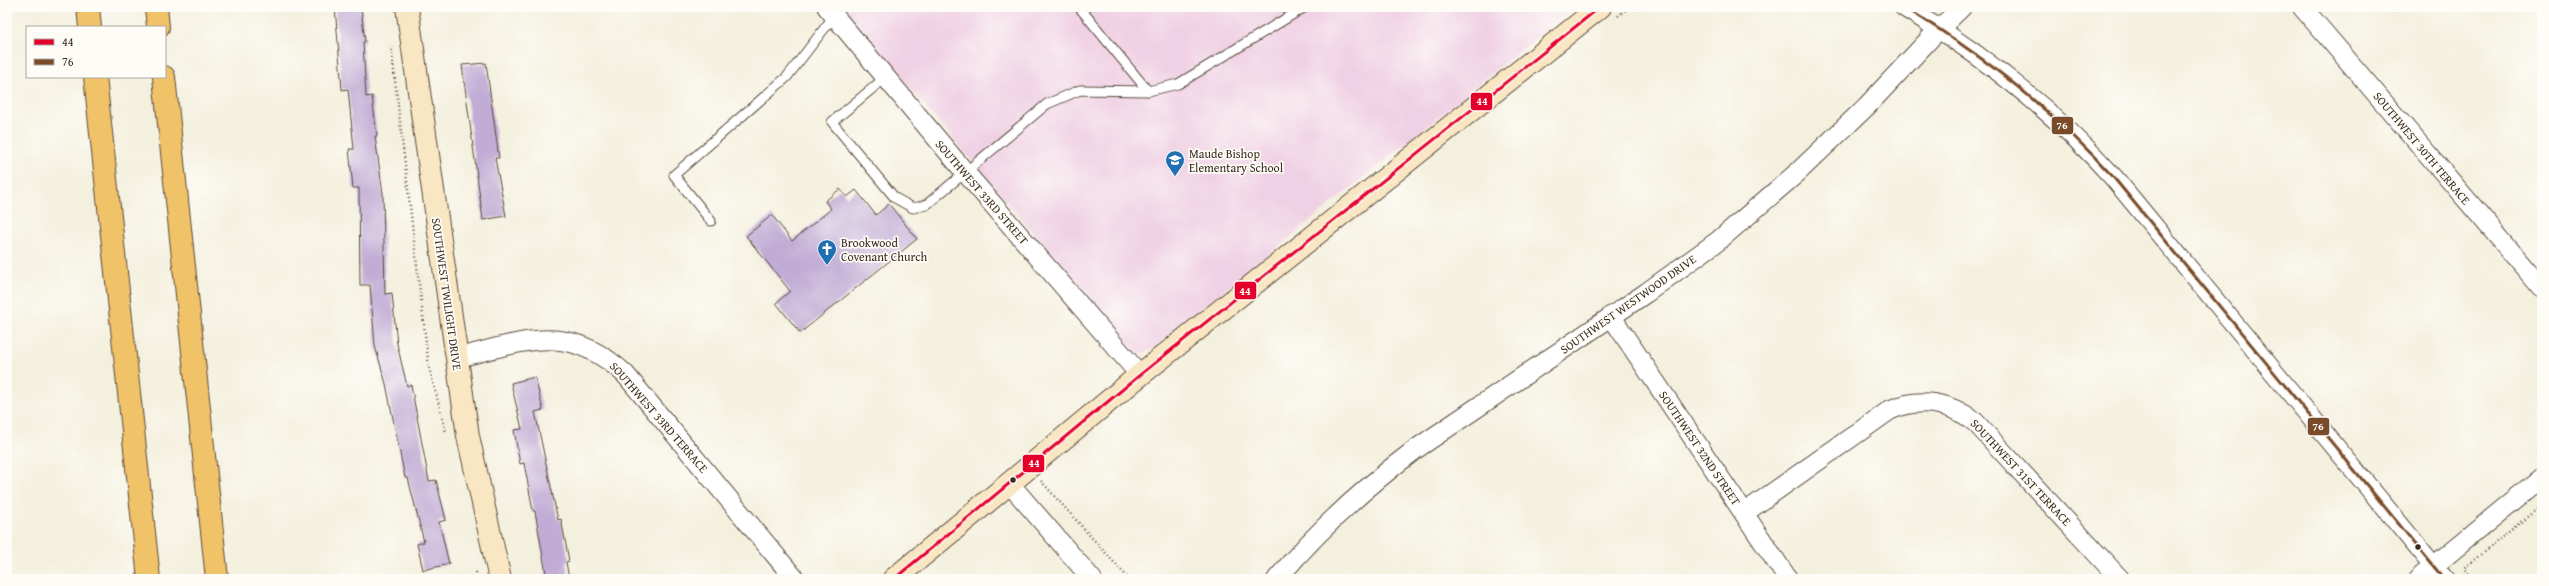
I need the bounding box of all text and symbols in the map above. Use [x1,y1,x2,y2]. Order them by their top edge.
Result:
legend [26,26,166,78]
text: 44 [62,33,74,50]
text: 76 [62,53,74,70]
street label: SOUTHWEST 30TH TERRACE [2370,88,2474,208]
line badge: 44 [1470,92,1493,111]
text: 44 [1476,93,1488,109]
line badge: 76 [2051,116,2074,135]
text: 76 [2056,117,2068,133]
street label: SOUTHWEST 33RD STREET [932,136,1033,248]
place label: Maude Bishop Elementary School [1189,145,1284,176]
school or university icon: Maude Bishop Elementary School [1164,149,1186,177]
street label: SOUTHWEST TWILIGHT DRIVE [428,217,466,371]
place label: Brookwood Covenant Church [841,234,927,265]
church icon: Brookwood Covenant Church [816,238,838,266]
street label: SOUTHWEST WESTWOOD DRIVE [1557,250,1699,358]
line badge: 44 [1234,281,1257,300]
text: 44 [1239,283,1251,299]
street label: SOUTHWEST 33RD TERRACE [606,358,712,476]
street label: SOUTHWEST 32ND STREET [1655,387,1745,509]
street label: SOUTHWEST 31ST TERRACE [1967,415,2075,529]
line badge: 76 [2307,417,2330,436]
text: 76 [2312,418,2324,434]
line badge: 44 [1022,454,1045,473]
text: 44 [1028,455,1040,471]
unlabelled marker [1008,475,1018,485]
unlabelled marker [2413,542,2423,552]

